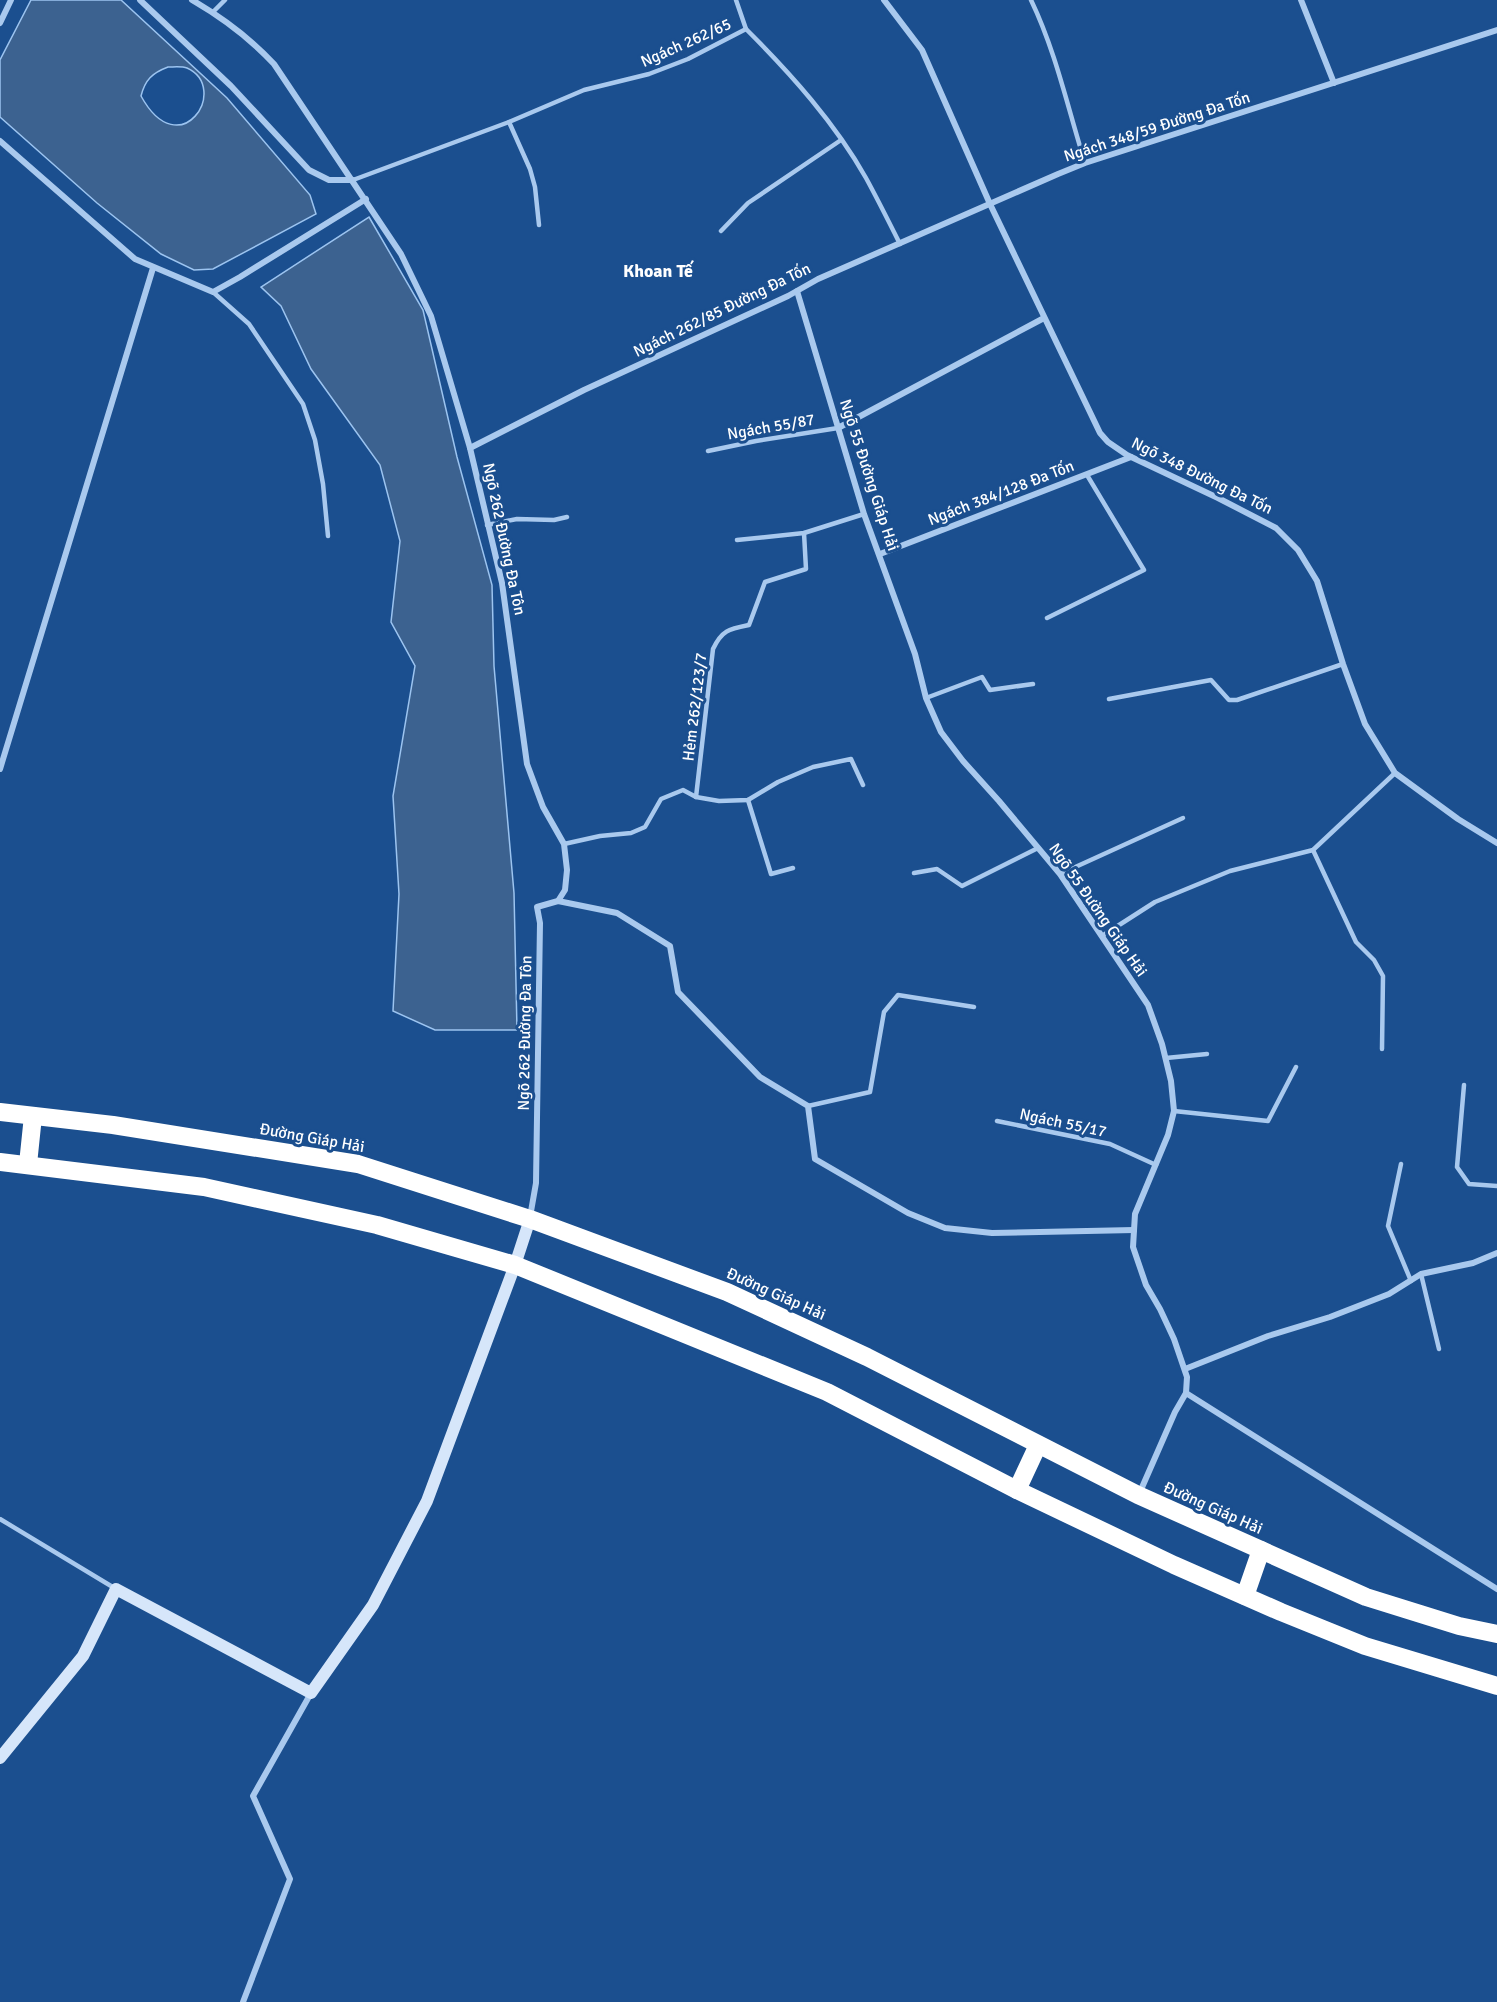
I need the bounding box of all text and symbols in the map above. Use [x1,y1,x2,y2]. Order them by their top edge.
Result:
street label: Ngách 262/65 [638,14,734,72]
street label: Ngách 348/59 Đường Đa Tốn [1061,87,1253,167]
street label: Ngách 262/85 Đường Đa Tốn [630,258,814,362]
district label: Khoan Tế [623,260,694,282]
street label: Ngõ 55 Đường Giáp Hải [835,397,903,553]
street label: Ngách 55/87 [726,409,816,445]
street label: Ngõ 348 Đường Đa Tốn [1128,433,1276,519]
street label: Ngách 384/128 Đa Tốn [925,456,1077,530]
street label: Ngõ 262 Đường Đa Tôn [478,461,530,617]
street label: Hẻm 262/123/7 [678,652,712,762]
street label: Ngõ 55 Đường Giáp Hải [1044,839,1152,981]
street label: Ngõ 262 Đường Đa Tôn [514,955,536,1111]
street label: Ngách 55/17 [1018,1104,1108,1142]
street label: Đường Giáp Hải [258,1119,366,1157]
street label: Đường Giáp Hải [723,1263,829,1325]
street label: Đường Giáp Hải [1160,1477,1266,1539]

